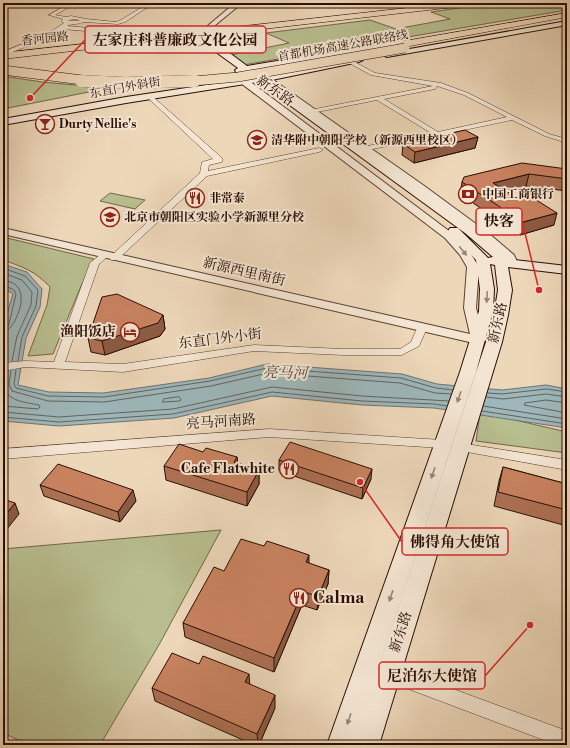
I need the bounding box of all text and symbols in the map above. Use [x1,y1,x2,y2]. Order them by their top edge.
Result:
callout: 左家庄科普廉政文化公园 [85,26,266,53]
street label: 首都机场高速公路联络线 [277,27,409,65]
street label: 香河园路 [20,29,70,49]
text: 左家庄科普廉政文化公园 [92,31,258,50]
street label: 新东路 [253,72,297,110]
street label: 东直门外斜街 [88,74,163,102]
bar icon: Durty Nellie's [34,113,56,135]
place label: Durty Nellie's [59,117,136,132]
school or university icon: 清华附中朝阳学校（新源西里校区） [246,129,268,151]
place label: 清华附中朝阳学校（新源西里校区） [271,133,463,148]
bank icon: 中国工商银行 [457,183,479,205]
restaurant icon: 非常泰 [184,187,206,209]
place label: 中国工商银行 [482,187,554,202]
place label: 非常泰 [209,191,245,206]
school or university icon: 北京市朝阳区实验小学新源里分校 [99,206,121,228]
callout: 快客 [476,208,522,235]
place label: 北京市朝阳区实验小学新源里分校 [124,210,304,225]
text: 快客 [484,212,514,231]
one-way arrow [458,246,467,257]
street label: 新源西里南街 [201,254,287,290]
one-way arrow [483,291,490,303]
street label: 新东路 [485,301,511,345]
hotel icon: 渔阳饭店 [119,321,141,343]
place label: 渔阳饭店 [60,323,116,341]
street label: 东直门外小街 [177,325,263,353]
water label: 亮马河 [262,363,311,383]
one-way arrow [456,392,462,404]
street label: 亮马河南路 [185,411,257,433]
restaurant icon: Cafe Flatwhite [278,458,300,480]
place label: Cafe Flatwhite [181,460,275,478]
one-way arrow [429,467,435,479]
callout: 佛得角大使馆 [402,528,508,555]
text: 佛得角大使馆 [410,533,500,552]
restaurant icon: Calma [288,587,310,609]
place label: Calma [313,587,365,609]
one-way arrow [388,590,394,602]
street label: 新东路 [386,609,416,655]
callout: 尼泊尔大使馆 [379,662,485,689]
text: 尼泊尔大使馆 [387,667,477,686]
one-way arrow [346,713,352,725]

